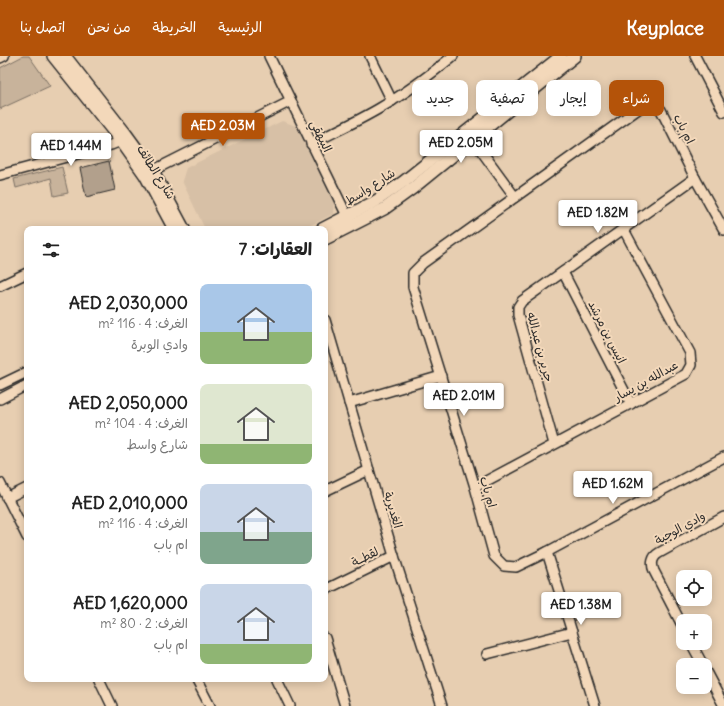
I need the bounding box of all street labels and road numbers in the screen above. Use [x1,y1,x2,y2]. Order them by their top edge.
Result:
street label: ام باب [669,111,698,147]
street label: البيهقي [304,117,336,156]
street label: شارع الطائف [132,142,179,203]
street label: شارع واسط [342,165,399,210]
street label: انيس بن مرشد [584,298,630,366]
street label: جرير بن عبدالله [523,310,557,384]
street label: عبدالله بن يسار [610,357,681,406]
street label: ام باب [475,475,500,510]
street label: الغديرية [381,490,406,530]
street label: وادي الوجبة [652,508,709,549]
street label: لقطــة [349,544,381,570]

